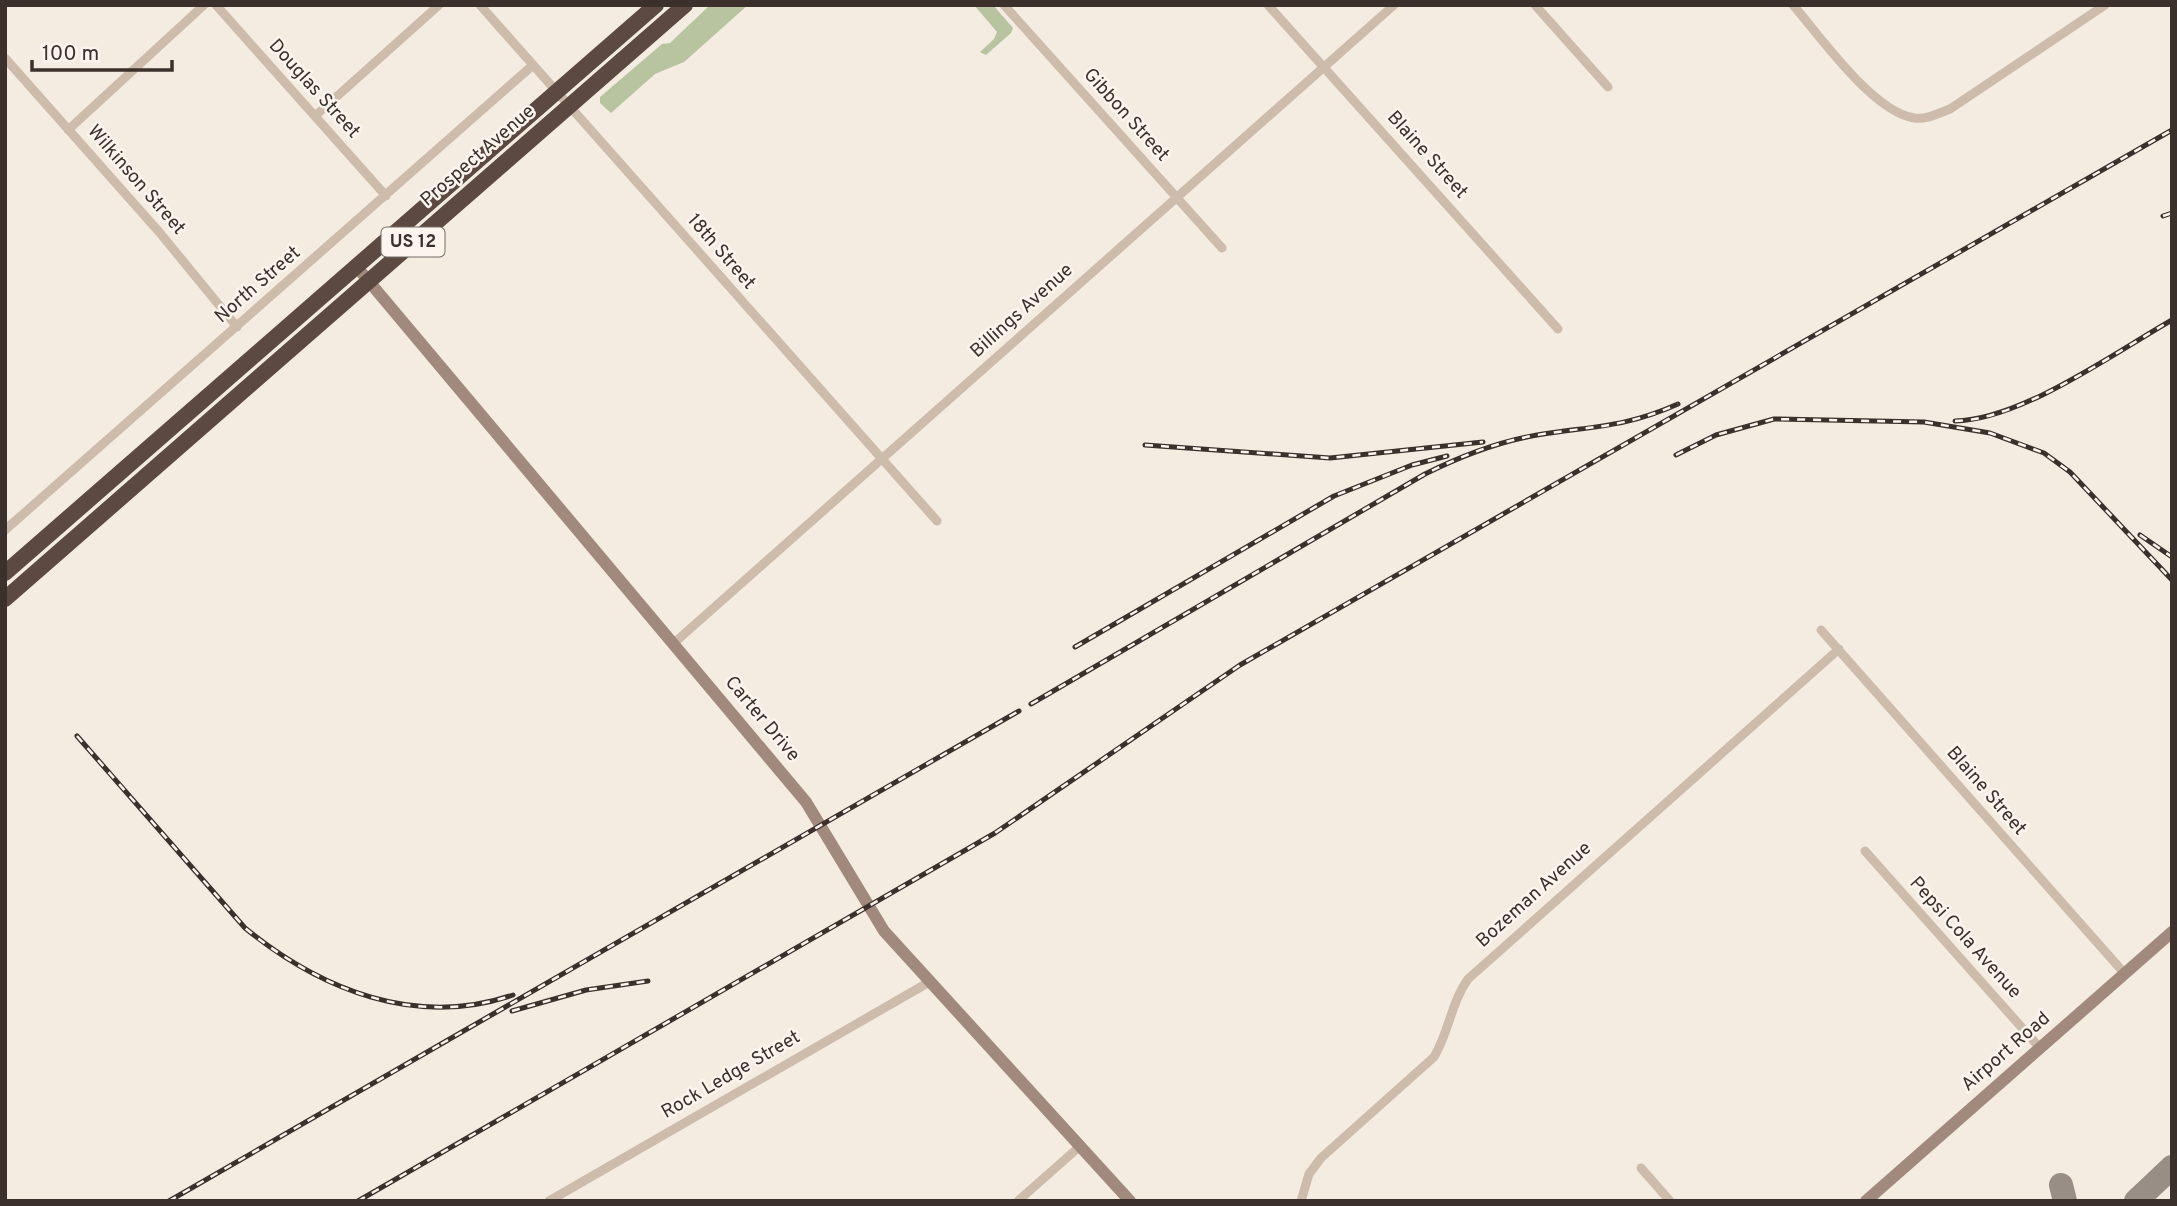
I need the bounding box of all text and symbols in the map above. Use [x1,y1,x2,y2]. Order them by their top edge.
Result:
scale bar [32,28,172,72]
street label: Douglas Street [263,34,365,144]
text: 100 m [42,41,99,68]
street label: Gibbon Street [1078,63,1174,167]
street label: Prospect Avenue [416,100,540,212]
street label: Blaine Street [1381,106,1473,204]
street label: Wilkinson Street [82,120,190,240]
street label: 18th Street [682,209,760,295]
road number: US 12 [382,228,444,256]
street label: North Street [210,241,306,329]
street label: Billings Avenue [966,259,1078,363]
street label: Carter Drive [719,671,805,767]
street label: Blaine Street [1941,742,2031,840]
street label: Bozeman Avenue [1471,837,1597,953]
street label: Pepsi Cola Avenue [1904,872,2026,1004]
street label: Airport Road [1957,1007,2055,1097]
street label: Rock Ledge Street [657,1025,805,1125]

